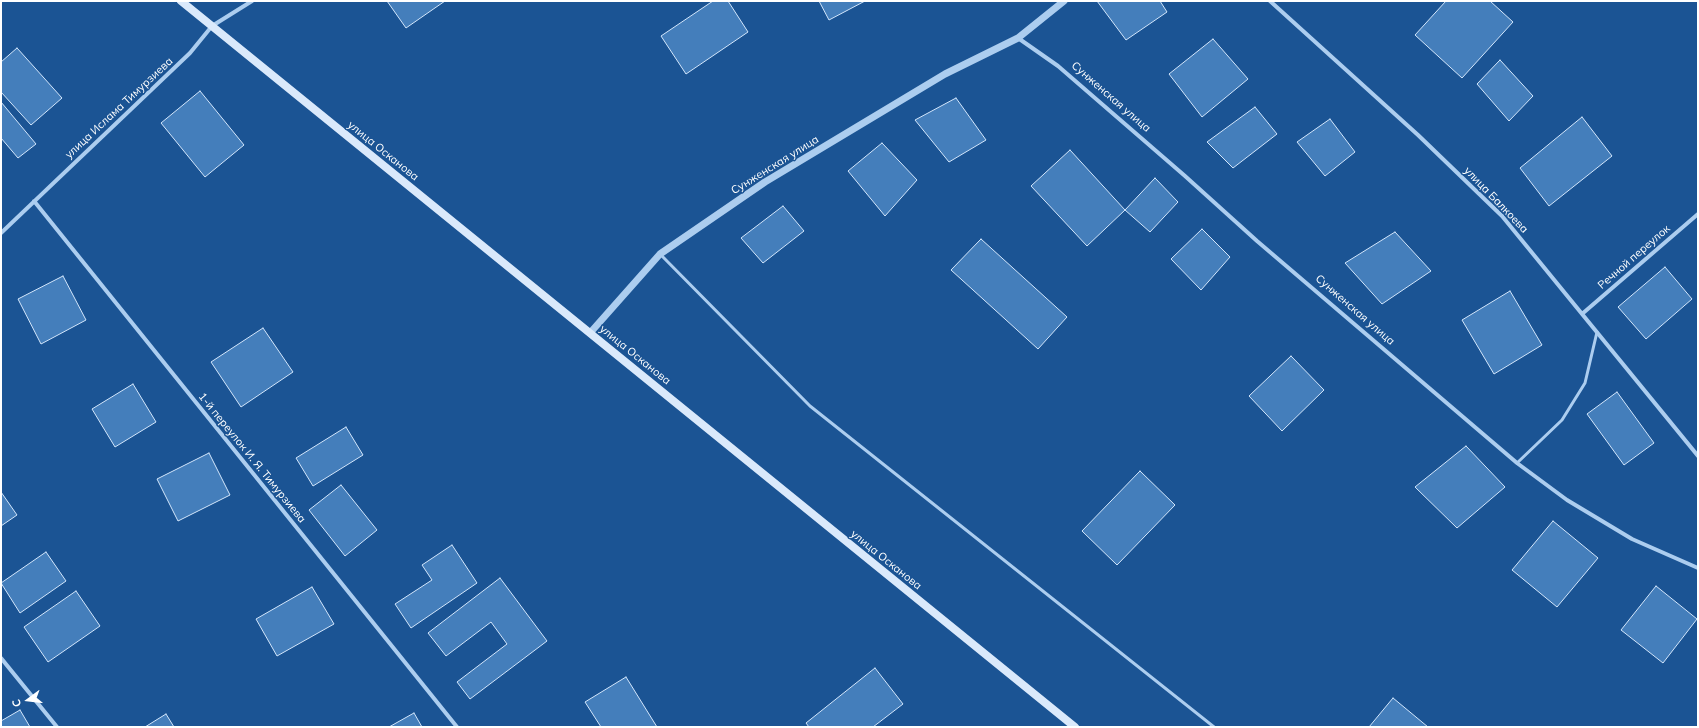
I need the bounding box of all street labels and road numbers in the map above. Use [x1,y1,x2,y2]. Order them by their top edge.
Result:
street label: улица Ислама Тимурзиева [62,55,176,161]
street label: Сунженская улица [1069,59,1153,135]
street label: улица Осканова [345,118,421,184]
street label: Сунженская улица [729,133,821,197]
street label: улица Балкоева [1461,164,1531,236]
street label: Речной переулок [1595,222,1673,292]
street label: Сунженская улица [1313,272,1397,348]
street label: улица Осканова [597,322,673,388]
street label: 1-й переулок И. Я. Тимурзиева [195,390,309,526]
street label: улица Осканова [848,527,924,593]

